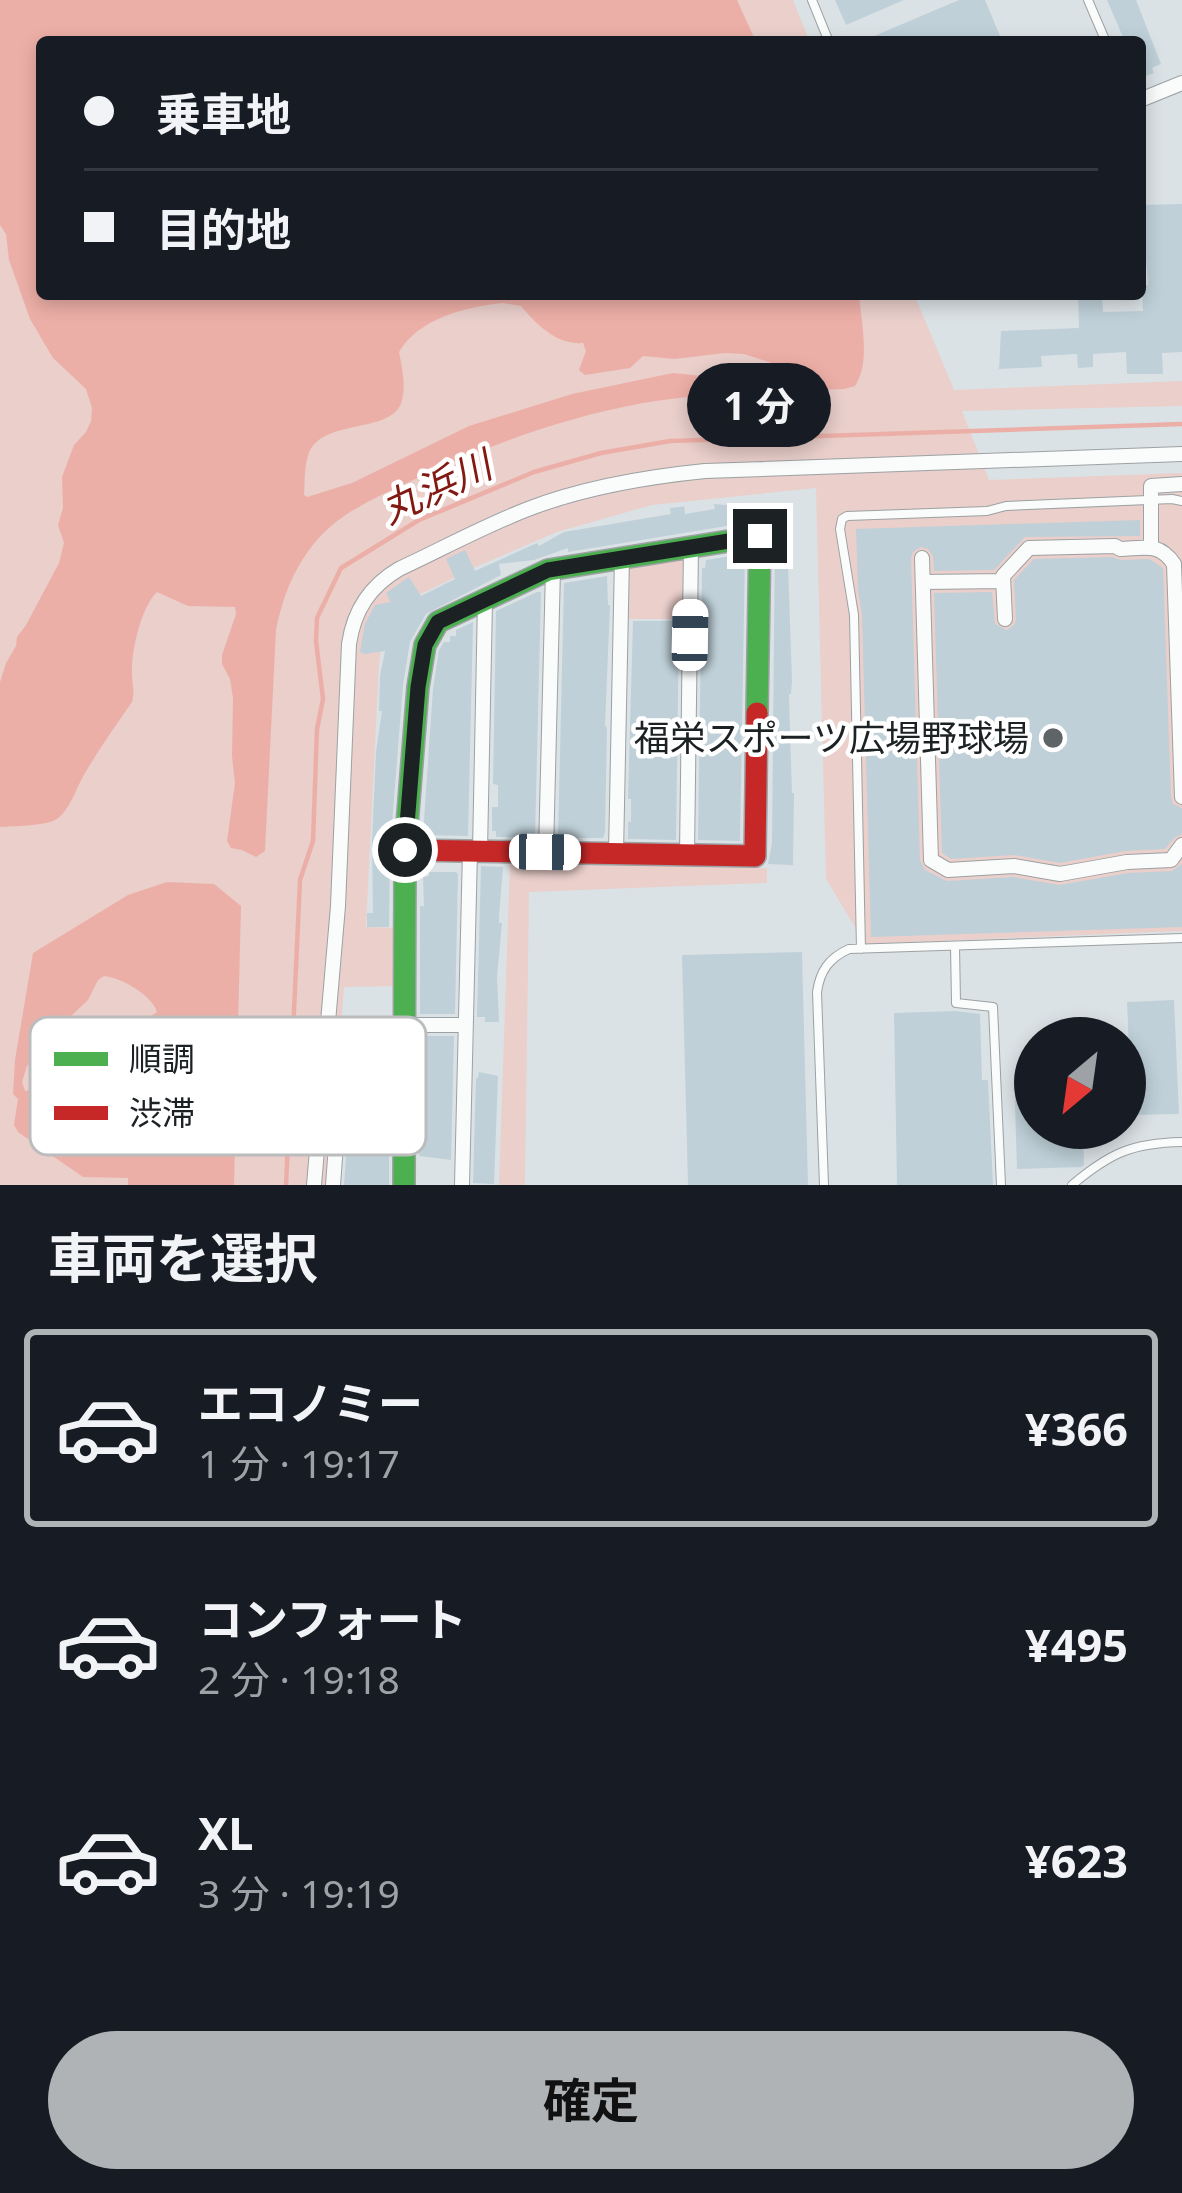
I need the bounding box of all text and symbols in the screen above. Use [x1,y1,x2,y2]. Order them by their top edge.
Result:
text: 乗車地 [156,83,291,144]
text: 目的地 [156,198,291,259]
callout: 1 分 [688,362,832,446]
text: 1 分 [723,378,795,431]
water label: 丸浜川 [371,435,503,534]
route end [733,509,787,563]
car [671,599,709,671]
place label: 福栄スポーツ広場野球場 [634,713,1029,762]
marker: 福栄スポーツ広場野球場 [1040,725,1066,751]
route start [378,823,432,877]
car [509,833,581,871]
legend [30,1017,426,1155]
north arrow [1014,1017,1146,1149]
map controls [1014,1017,1146,1149]
text: 順調 [129,1036,195,1081]
text: 渋滞 [129,1090,195,1135]
text: 車両を選択 [48,1220,318,1294]
text: エコノミー [198,1372,423,1433]
icon: car [54,1374,162,1482]
text: ¥366 [1025,1398,1128,1459]
text: 1 分 · 19:17 [198,1436,400,1489]
text: コンフォート [198,1588,467,1649]
icon: car [54,1590,162,1698]
text: ¥495 [1025,1614,1128,1675]
text: 2 分 · 19:18 [198,1652,400,1705]
text: XL [198,1802,253,1863]
icon: car [54,1806,162,1914]
text: ¥623 [1025,1830,1128,1891]
text: 3 分 · 19:19 [198,1866,400,1919]
button: 確定 [48,2031,1134,2169]

